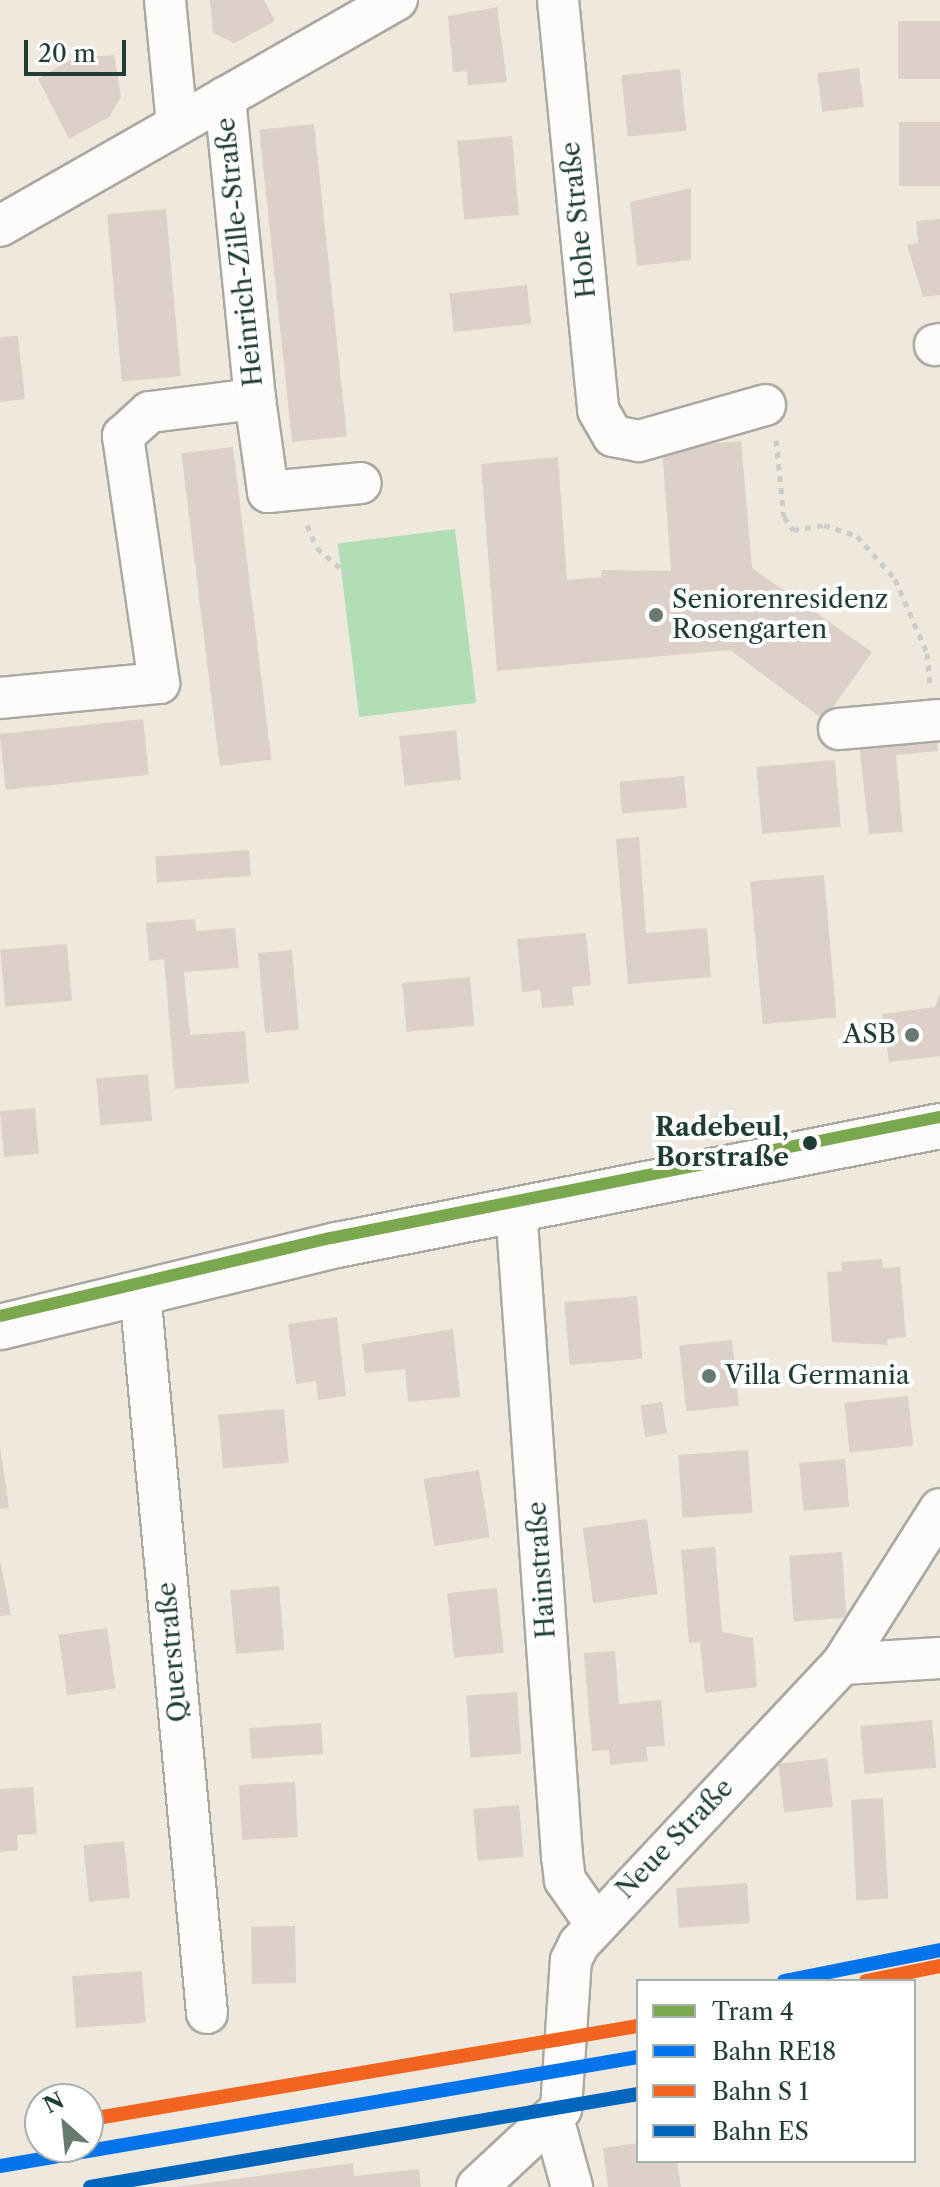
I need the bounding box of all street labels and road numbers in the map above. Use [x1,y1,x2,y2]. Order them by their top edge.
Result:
street label: Heinrich-Zille-Straße [210,116,270,388]
street label: Hohe Straße [555,140,603,300]
street label: Hainstraße [522,1500,562,1640]
street label: Querstraße [151,1581,195,1723]
street label: Neue Straße [610,1772,740,1906]

